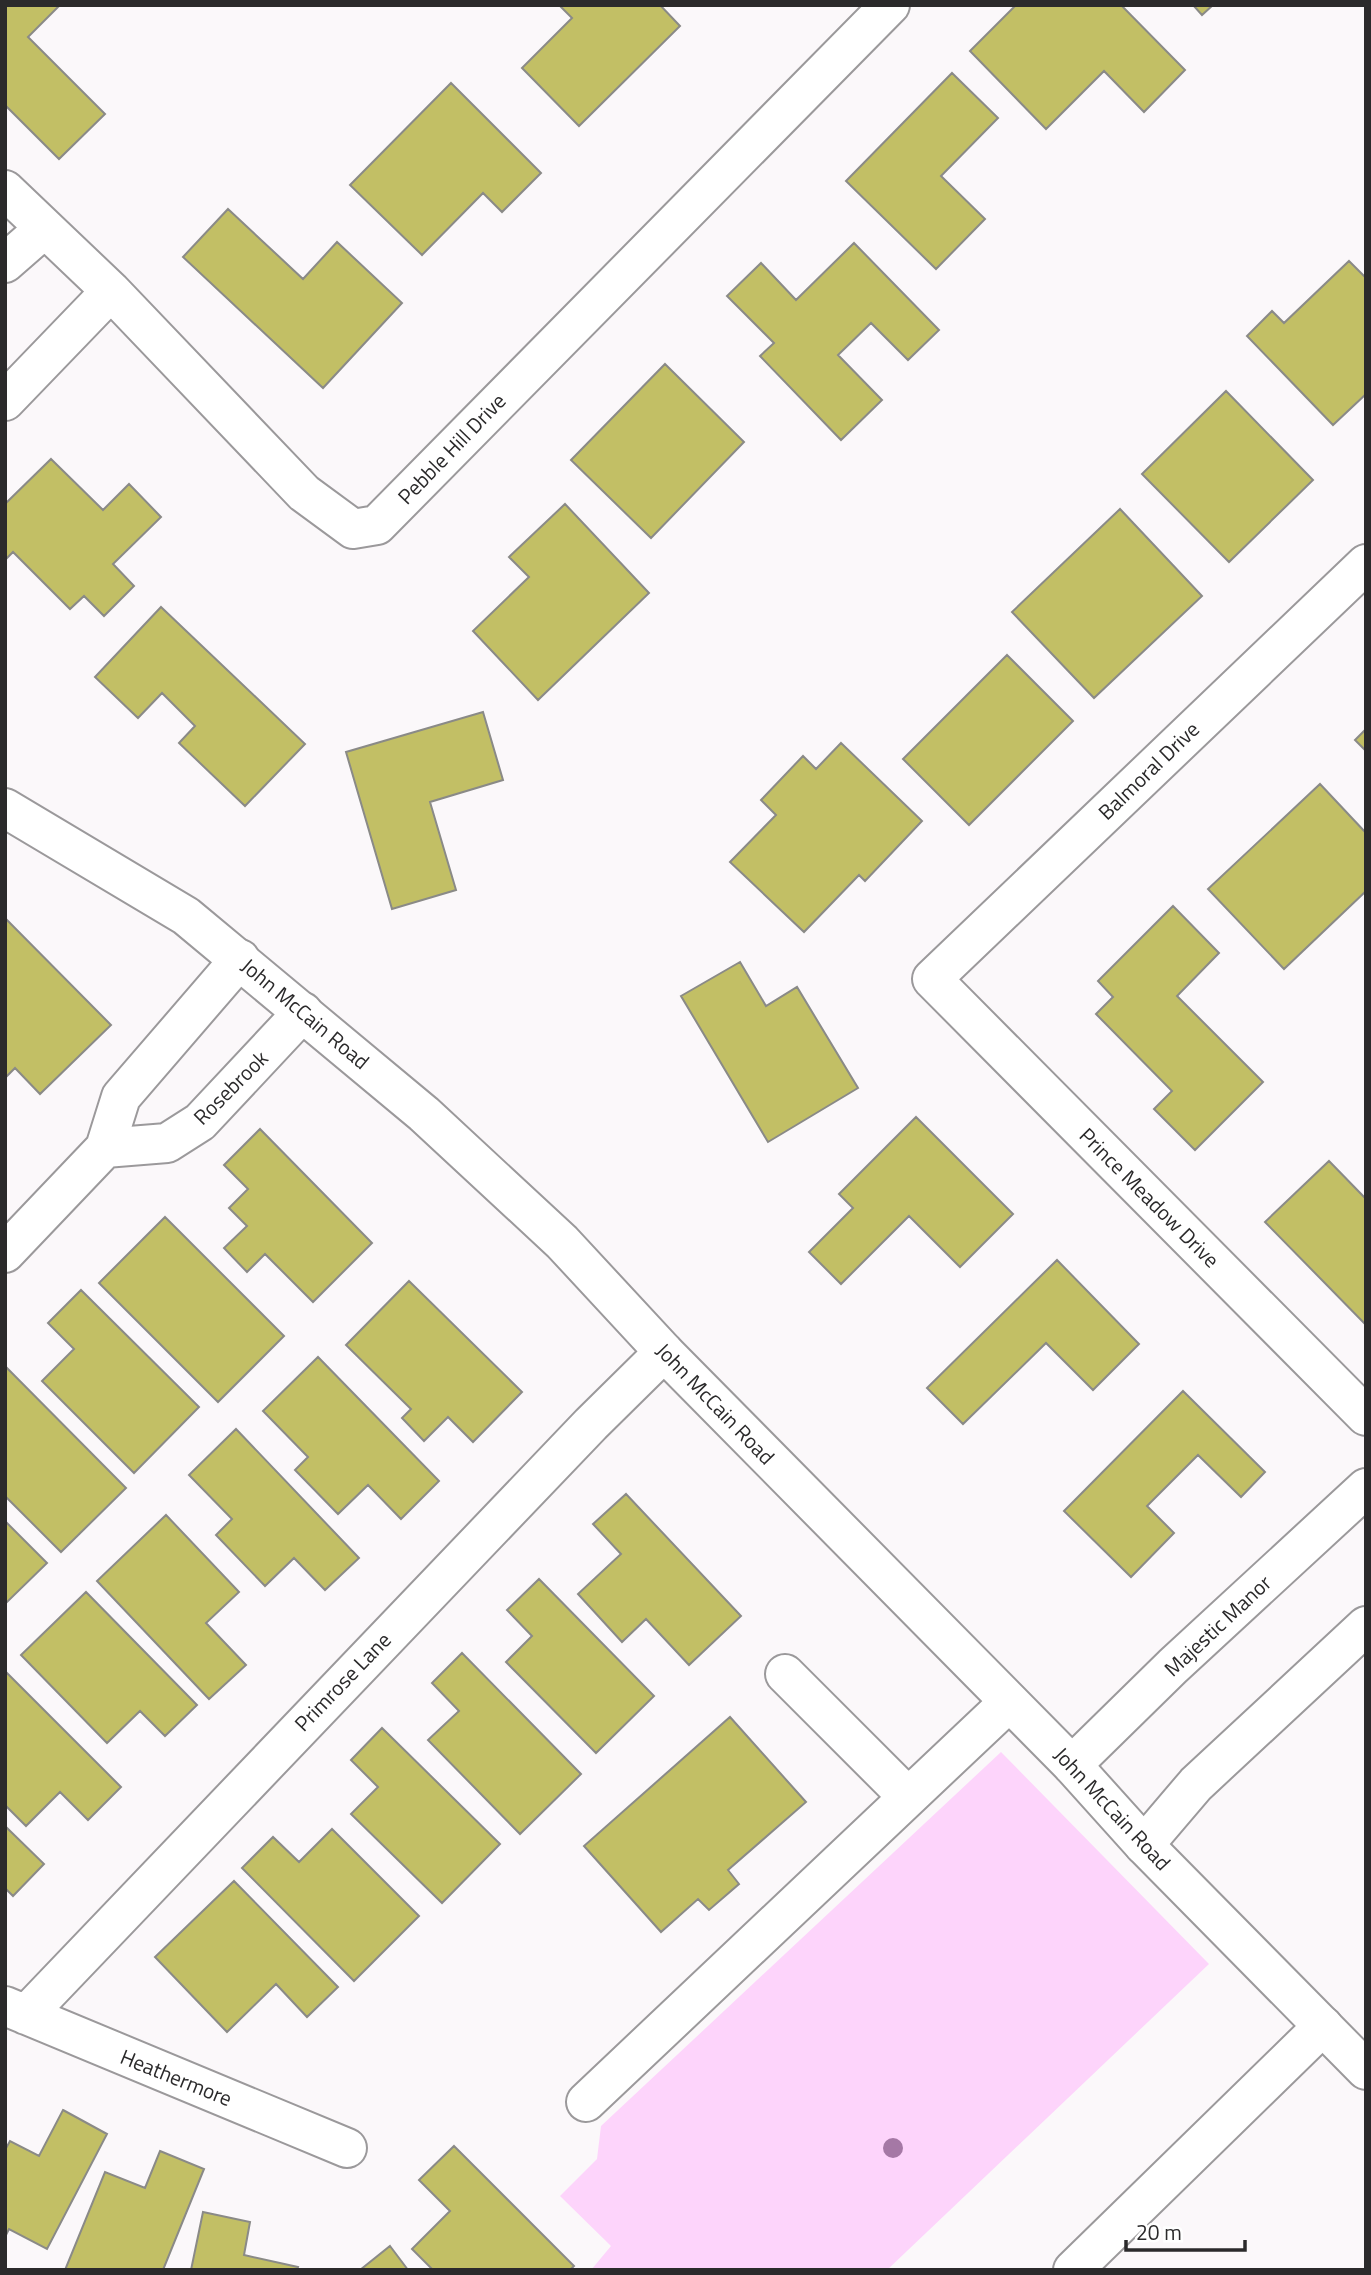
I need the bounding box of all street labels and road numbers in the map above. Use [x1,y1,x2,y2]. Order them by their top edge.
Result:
street label: Pebble Hill Drive [390,385,513,511]
street label: Balmoral Drive [1090,714,1206,827]
street label: John McCain Road [235,950,377,1077]
street label: Rosebrook [186,1043,275,1132]
street label: Prince Meadow Drive [1072,1120,1227,1275]
street label: John McCain Road [649,1335,782,1472]
street label: Majestic Manor [1156,1567,1278,1684]
street label: Primrose Lane [286,1624,398,1738]
street label: John McCain Road [1047,1739,1179,1877]
street label: Heathermore [116,2040,237,2114]

